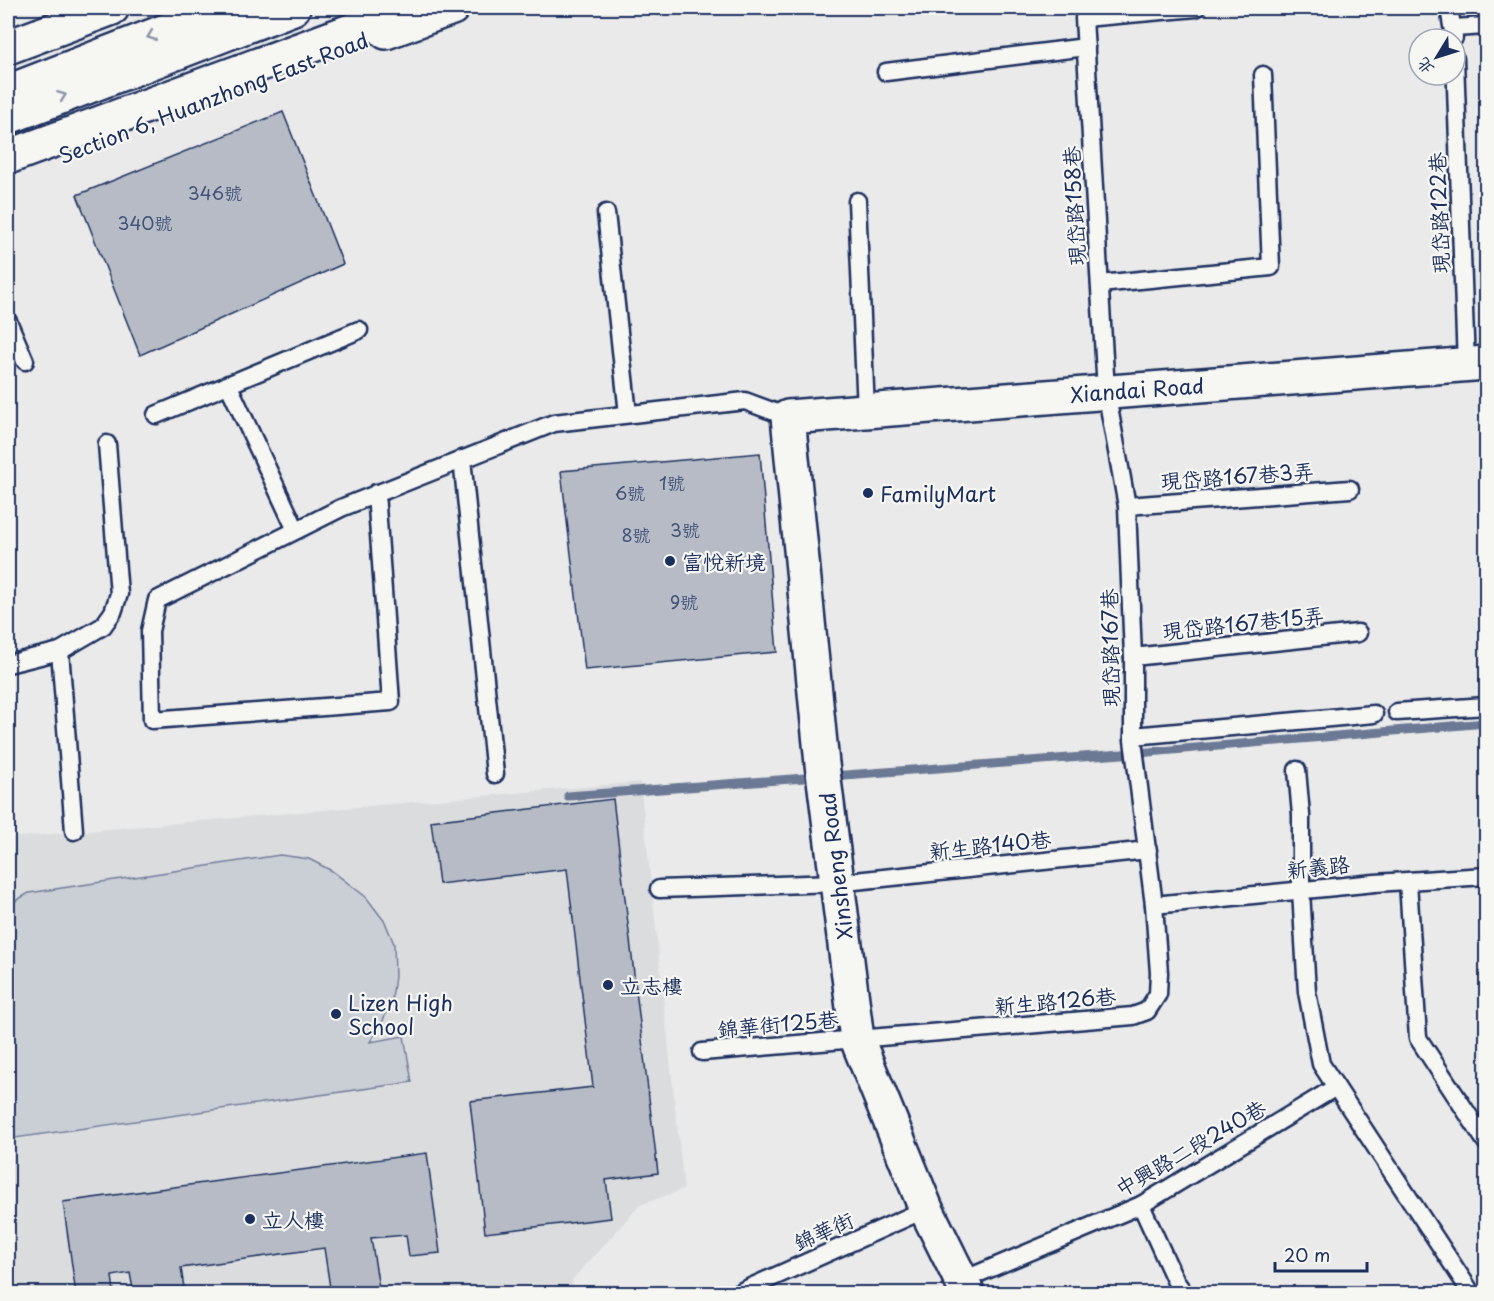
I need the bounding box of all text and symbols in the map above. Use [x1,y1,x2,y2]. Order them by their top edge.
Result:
street label: Section 6, Huanzhong East Road [53,23,373,171]
north arrow [1407,27,1467,87]
one-way arrow [147,29,158,41]
text: 北 [1410,53,1439,81]
one-way arrow [56,91,67,103]
street label: 現岱路158巷 [1054,145,1092,267]
street label: 現岱路122巷 [1420,152,1456,274]
house number: 346號 [188,179,242,206]
house number: 340號 [118,209,172,236]
street label: Xiandai Road [1069,368,1205,410]
street label: 現岱路167巷3弄 [1159,454,1315,496]
house number: 1號 [659,469,685,496]
place label: FamilyMart [880,477,996,509]
house number: 6號 [615,479,645,506]
marker: FamilyMart [861,486,875,500]
house number: 3號 [670,516,700,543]
house number: 8號 [621,521,651,548]
place label: 富悅新境 [682,545,766,577]
marker: 富悅新境 [663,554,677,568]
house number: 9號 [670,588,698,615]
street label: 現岱路167巷 [1092,588,1126,708]
street label: 現岱路167巷15弄 [1160,598,1326,646]
street label: Xinsheng Road [810,791,860,941]
street label: 新生路140巷 [927,822,1053,866]
street label: 新義路 [1285,847,1351,885]
place label: 立志樓 [620,969,683,1001]
marker: 立志樓 [601,978,615,992]
street label: 新生路126巷 [993,979,1117,1021]
place label: Lizen High School [348,986,453,1042]
street label: 錦華街125巷 [716,1002,840,1044]
marker: Lizen High School [329,1007,343,1021]
street label: 中興路二段240巷 [1109,1091,1271,1203]
place label: 立人樓 [262,1203,325,1235]
street label: 錦華街 [788,1203,858,1257]
marker: 立人樓 [243,1212,257,1226]
scale bar [1275,1235,1366,1273]
text: 20 m [1284,1241,1330,1268]

